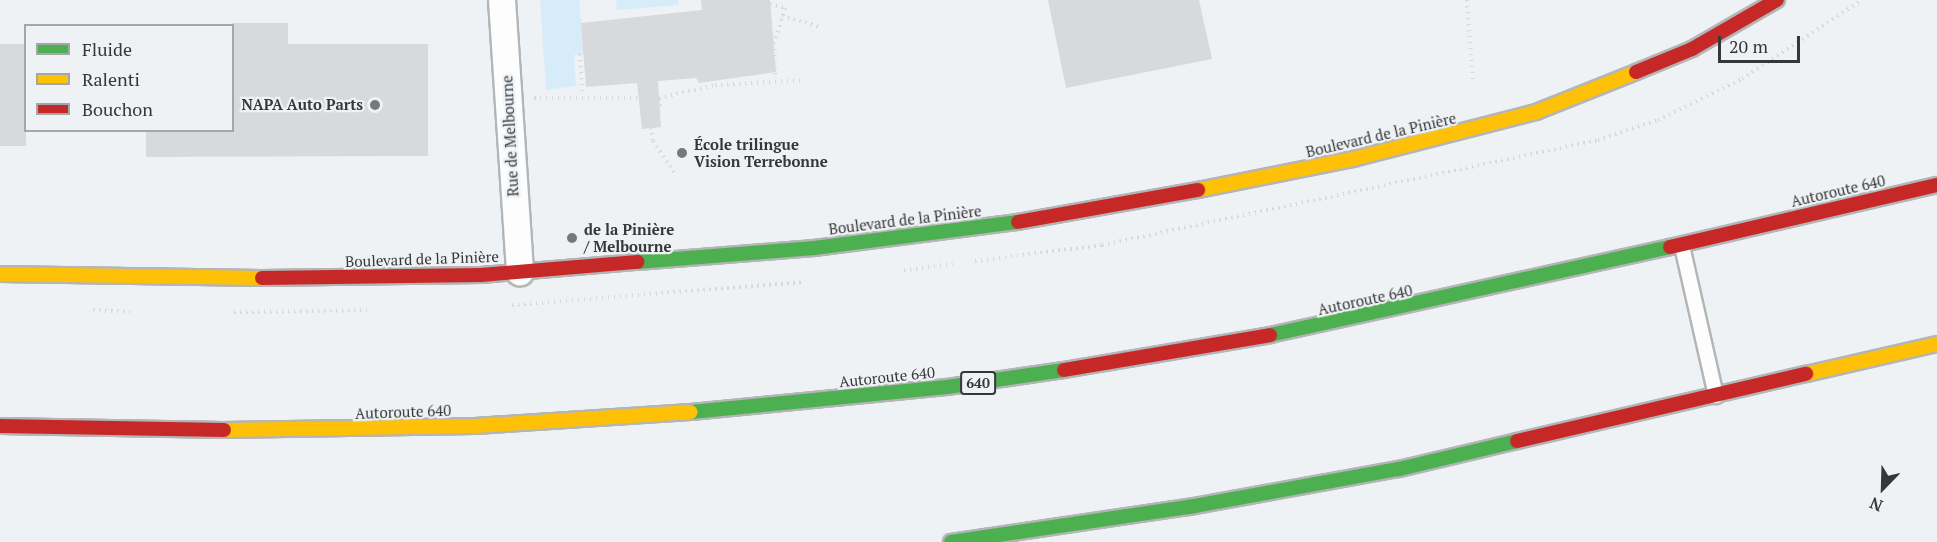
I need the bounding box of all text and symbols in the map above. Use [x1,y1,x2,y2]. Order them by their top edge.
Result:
legend [24,24,234,132]
scale bar [1721,24,1804,62]
text: 20 m [1729,34,1768,58]
text: Fluide [82,37,132,61]
text: Ralenti [82,67,140,91]
street label: Rue de Melbourne [498,75,522,197]
place label: NAPA Auto Parts [241,96,363,114]
text: Bouchon [82,97,153,121]
marker: NAPA Auto Parts [368,98,382,112]
street label: Boulevard de la Pinière [1304,109,1458,161]
place label: École trilingue Vision Terrebonne [694,135,828,170]
marker: École trilingue Vision Terrebonne [675,146,689,160]
street label: Autoroute 640 [1789,171,1887,211]
street label: Boulevard de la Pinière [828,202,982,238]
place label: de la Pinière / Melbourne [584,220,674,255]
marker: de la Pinière / Melbourne [565,231,579,245]
street label: Boulevard de la Pinière [345,247,499,271]
street label: Autoroute 640 [1316,281,1414,319]
street label: Autoroute 640 [838,363,936,391]
road number: 640 [960,372,996,394]
street label: Autoroute 640 [355,401,451,423]
north arrow [1853,458,1913,518]
text: N [1866,492,1886,517]

